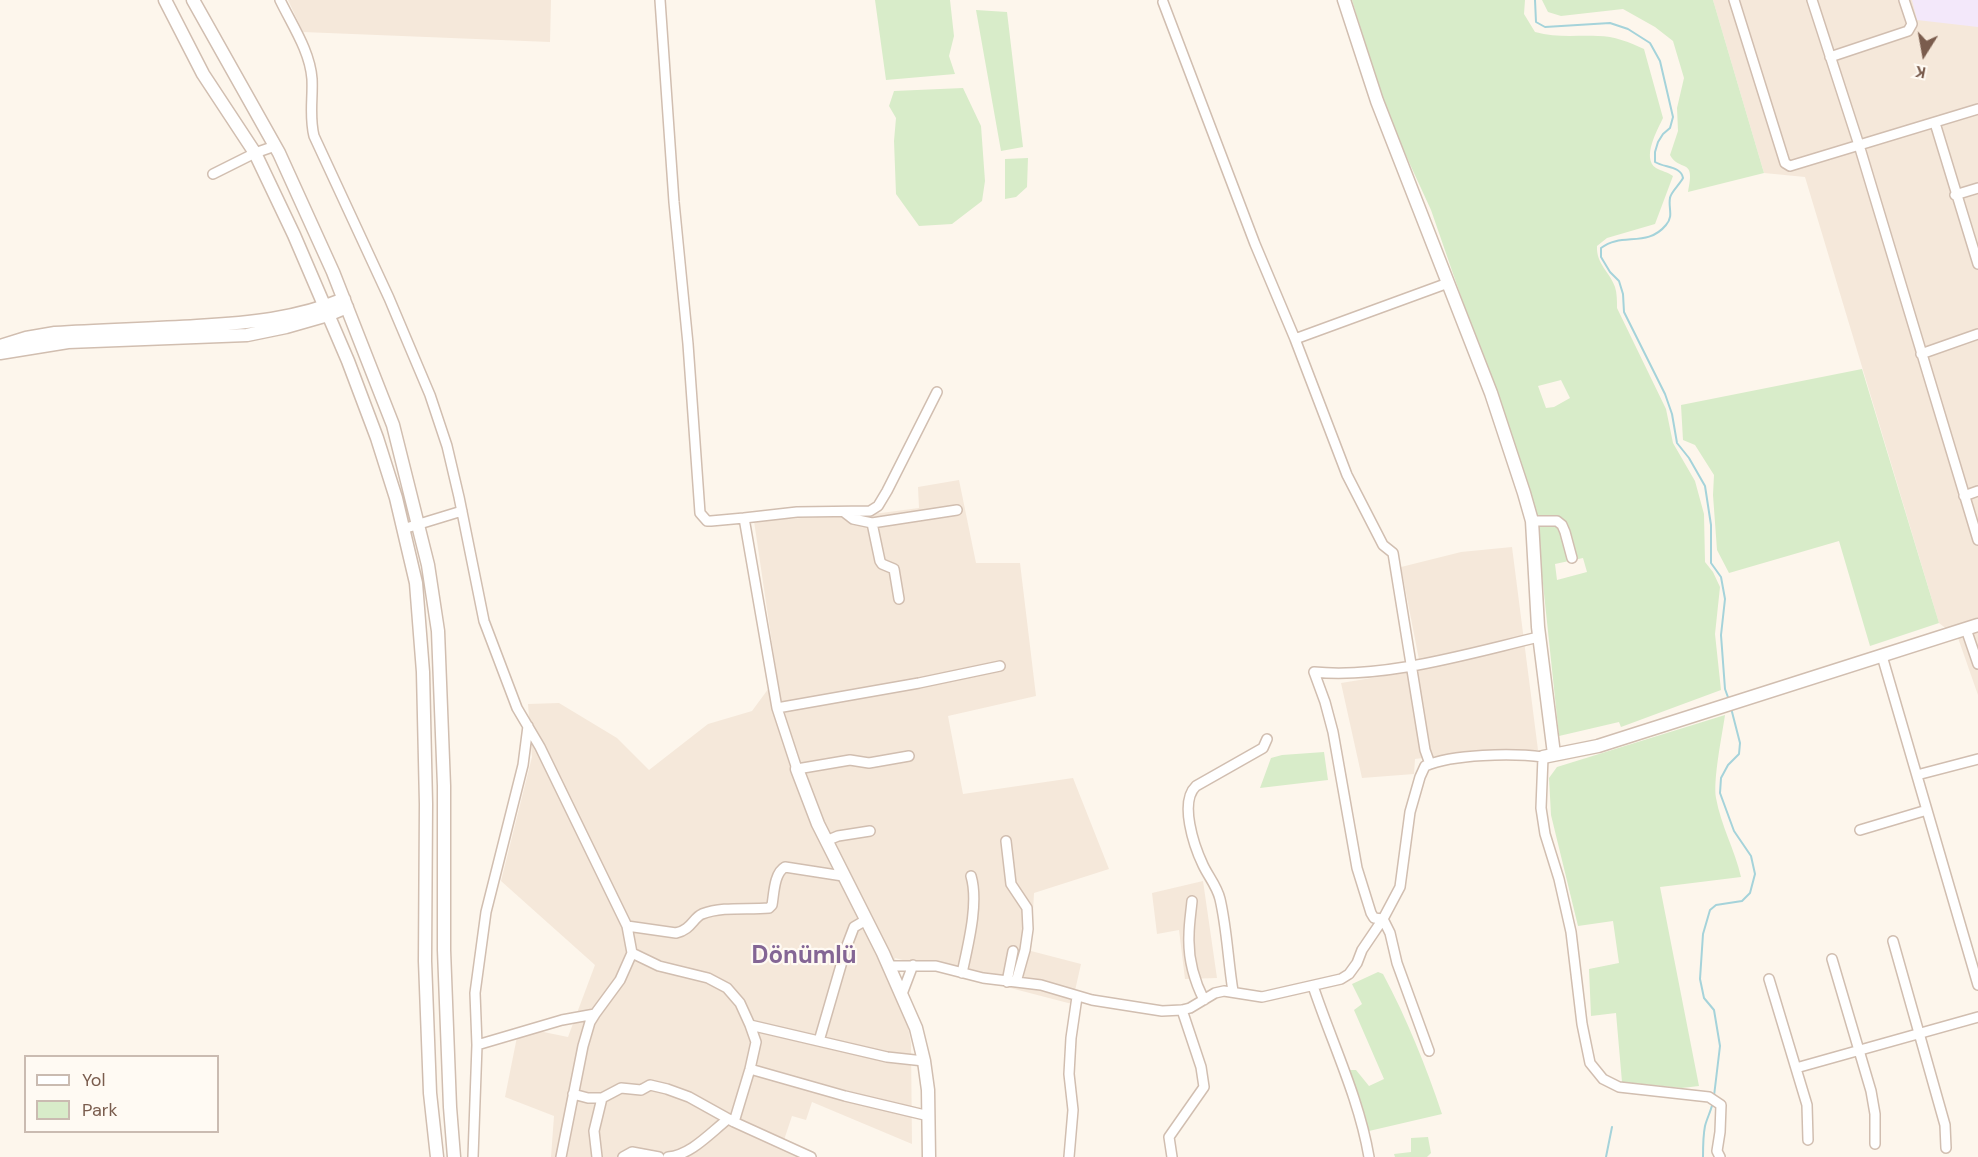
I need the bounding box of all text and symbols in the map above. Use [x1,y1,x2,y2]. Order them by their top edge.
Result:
north arrow [1894,24,1954,84]
text: K [1913,61,1928,83]
district label: Dönümlü [752,943,856,971]
legend [24,1055,219,1133]
text: Yol [82,1068,106,1092]
text: Park [82,1098,118,1122]

